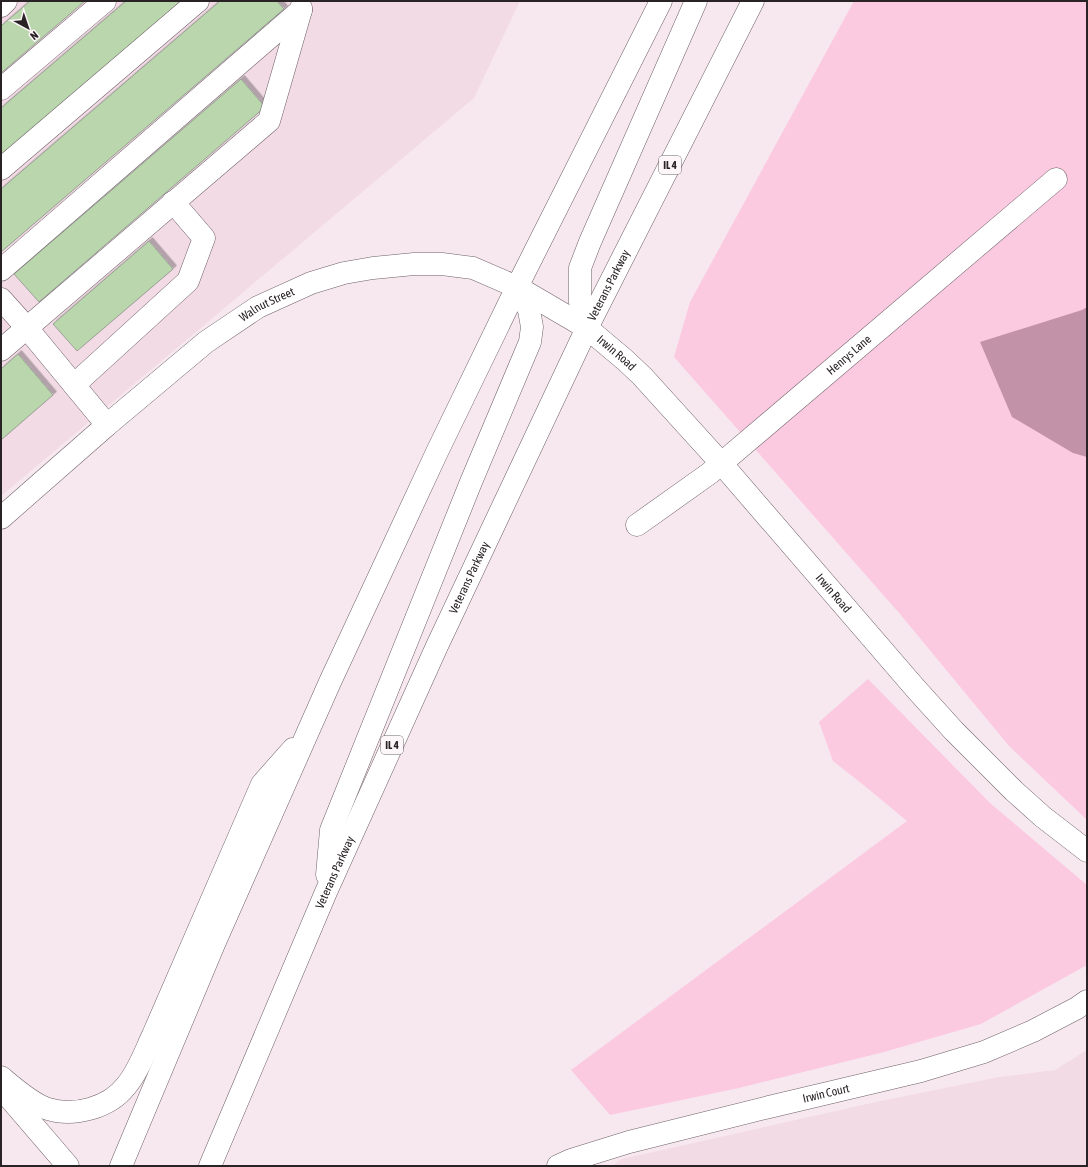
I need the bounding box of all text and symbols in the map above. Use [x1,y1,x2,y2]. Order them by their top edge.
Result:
north arrow [8,8,48,48]
text: N [28,29,41,42]
road number: IL 4 [659,156,681,174]
street label: Veterans Parkway [585,247,633,323]
street label: Walnut Street [237,284,297,325]
street label: Irwin Road [594,332,639,374]
street label: Henrys Lane [824,332,874,378]
street label: Veterans Parkway [446,539,492,616]
street label: Irwin Road [813,571,854,616]
road number: IL 4 [381,736,403,754]
street label: Veterans Parkway [313,834,357,911]
street label: Irwin Court [801,1081,851,1106]

